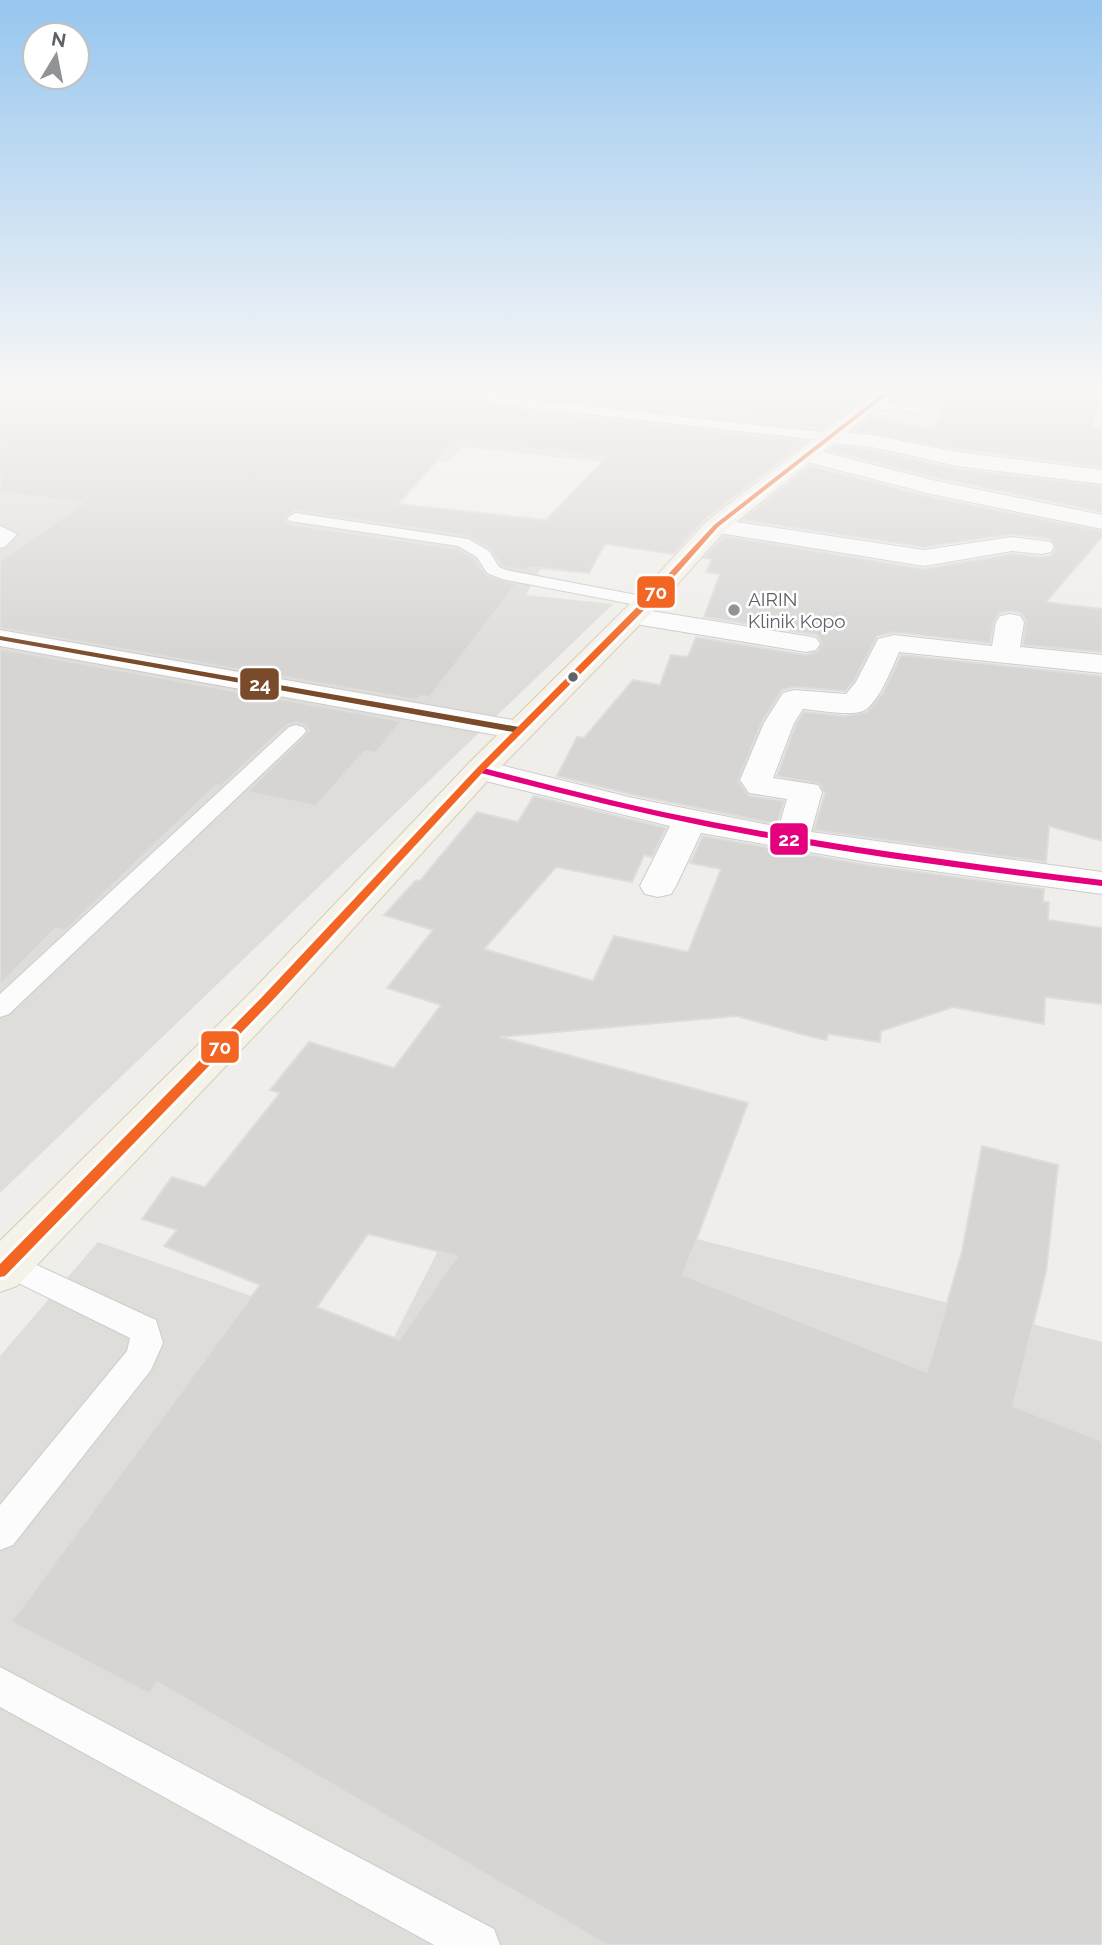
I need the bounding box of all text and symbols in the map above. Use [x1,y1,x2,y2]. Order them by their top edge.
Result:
north arrow [21,21,91,91]
text: N [50,27,68,51]
line badge: 70 [636,575,676,609]
text: 70 [645,581,667,603]
place label: AIRIN Klinik Kopo [748,588,846,632]
marker: AIRIN Klinik Kopo [726,602,742,618]
line badge: 24 [239,667,280,701]
unlabelled marker [566,670,580,684]
text: 24 [249,673,271,695]
line badge: 22 [769,822,809,856]
text: 22 [778,828,800,850]
line badge: 70 [200,1030,240,1064]
text: 70 [209,1036,231,1058]

